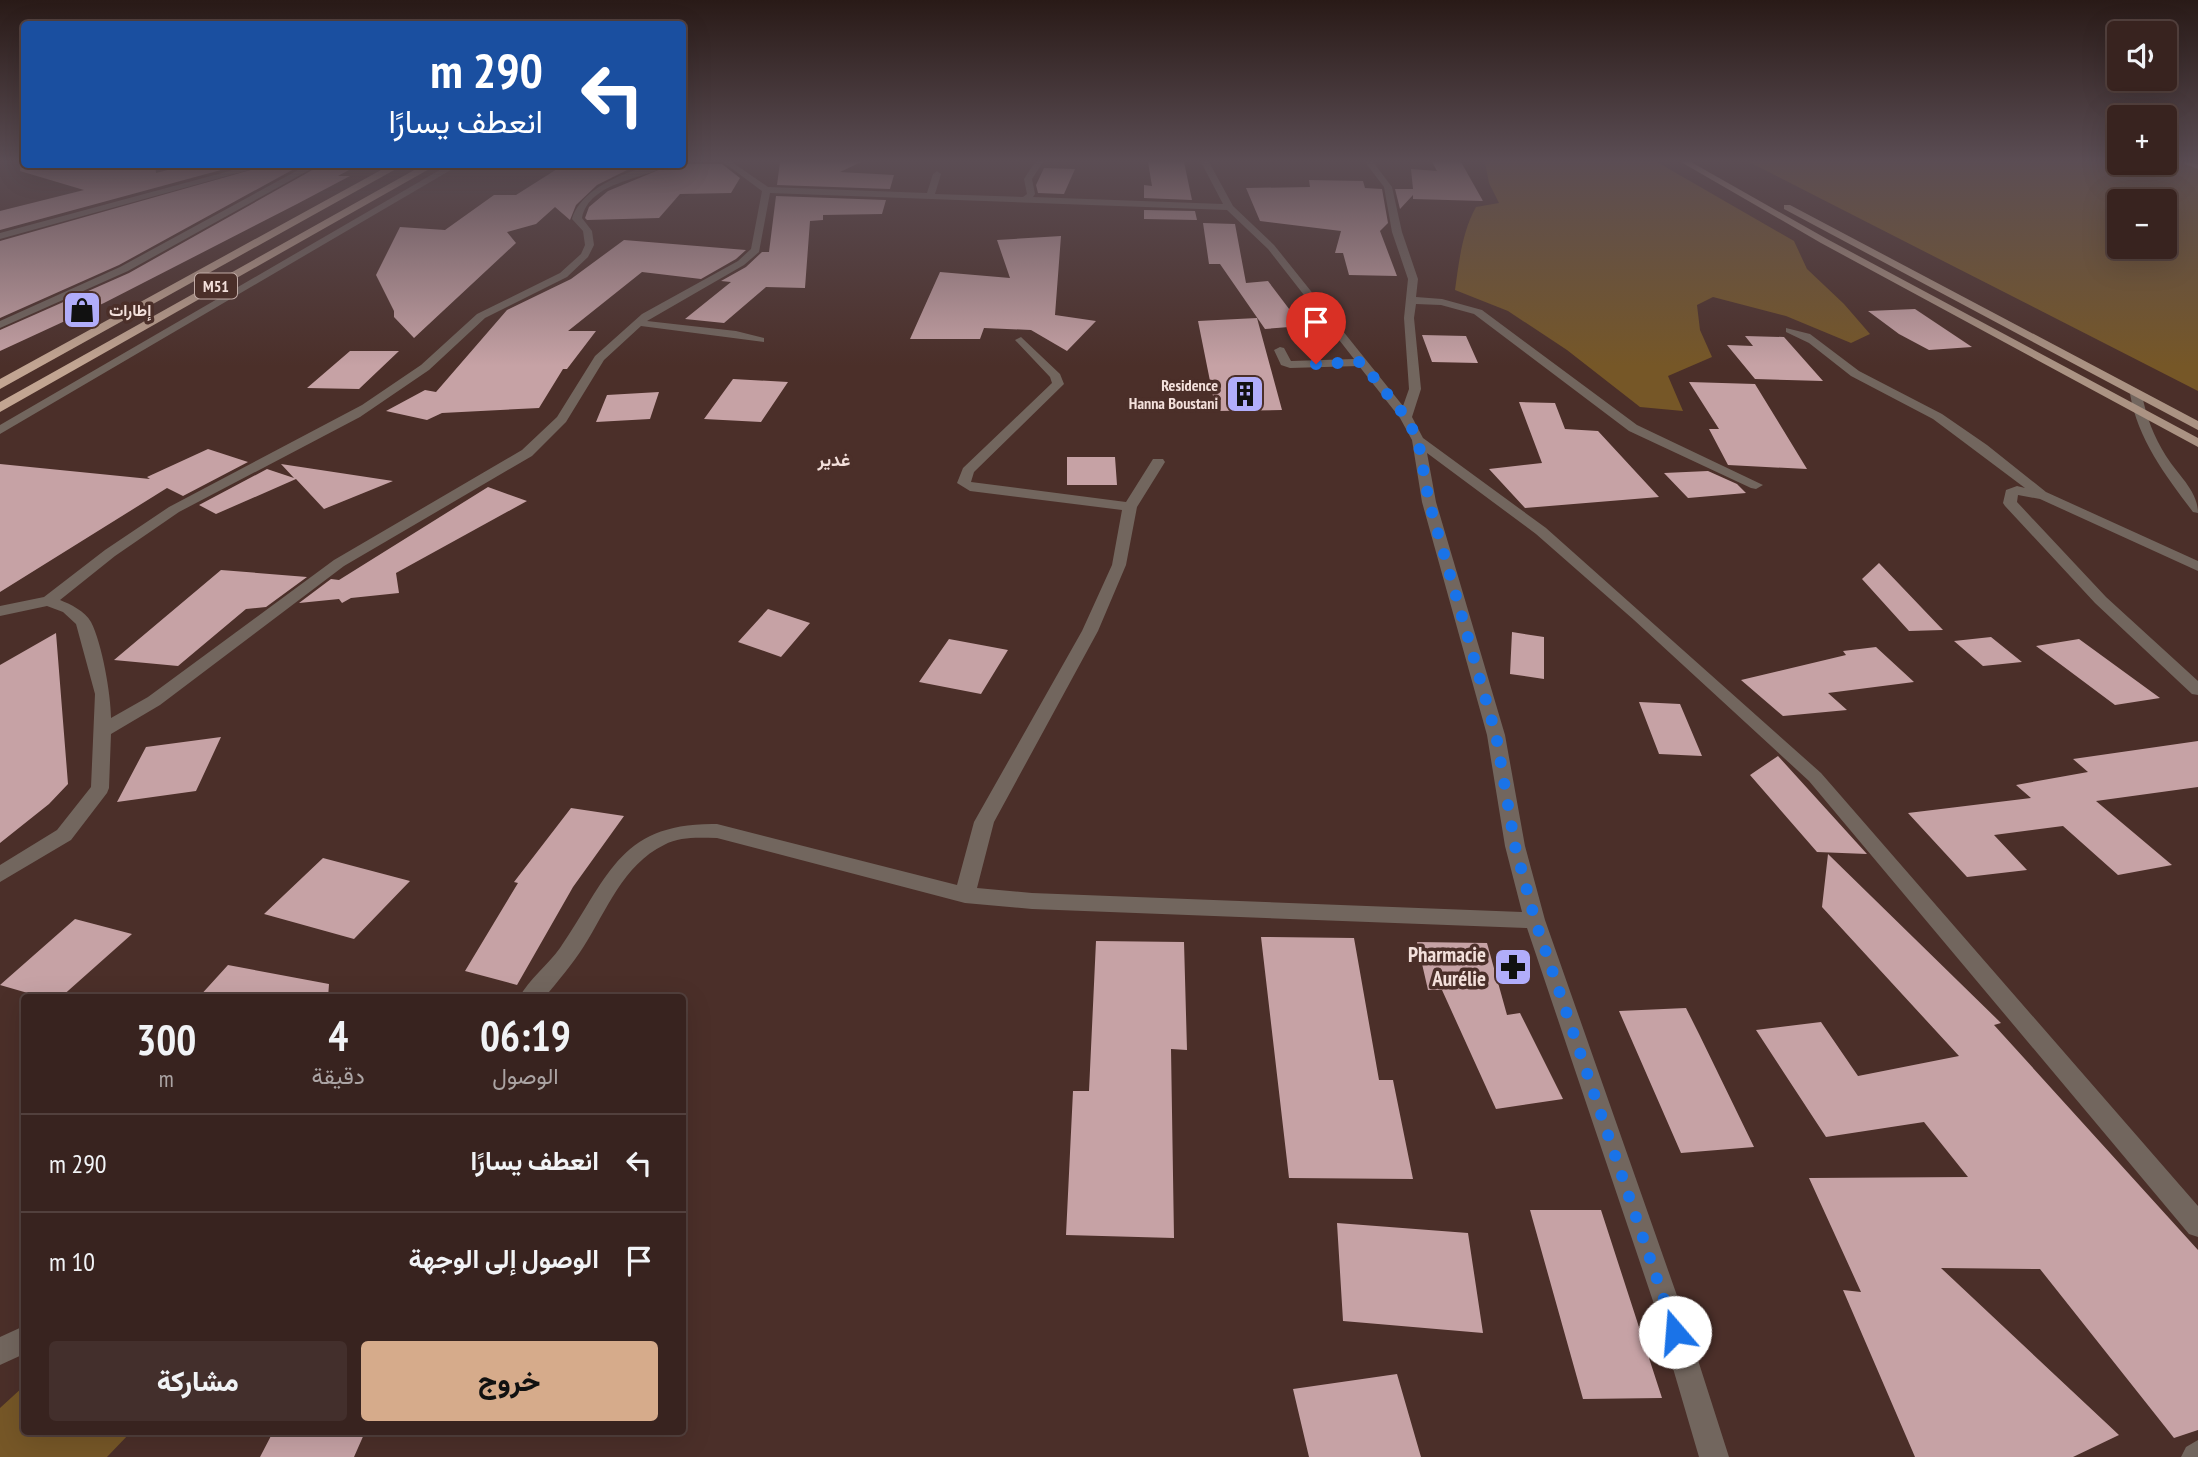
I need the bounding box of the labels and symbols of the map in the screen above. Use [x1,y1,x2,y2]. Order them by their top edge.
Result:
road number: M51 [195,274,237,298]
shop icon: إطارات [61,289,103,331]
pin [1286,292,1346,364]
place label: إطارات [109,300,151,321]
building icon: Residence Hanna Boustani [1224,373,1266,415]
place label: Residence Hanna Boustani [1129,375,1218,413]
district label: غدير [817,448,850,471]
place label: Pharmacie Aurélie [1408,941,1486,992]
pharmacy icon: Pharmacie Aurélie [1492,946,1534,988]
position arrow [1638,1295,1712,1369]

